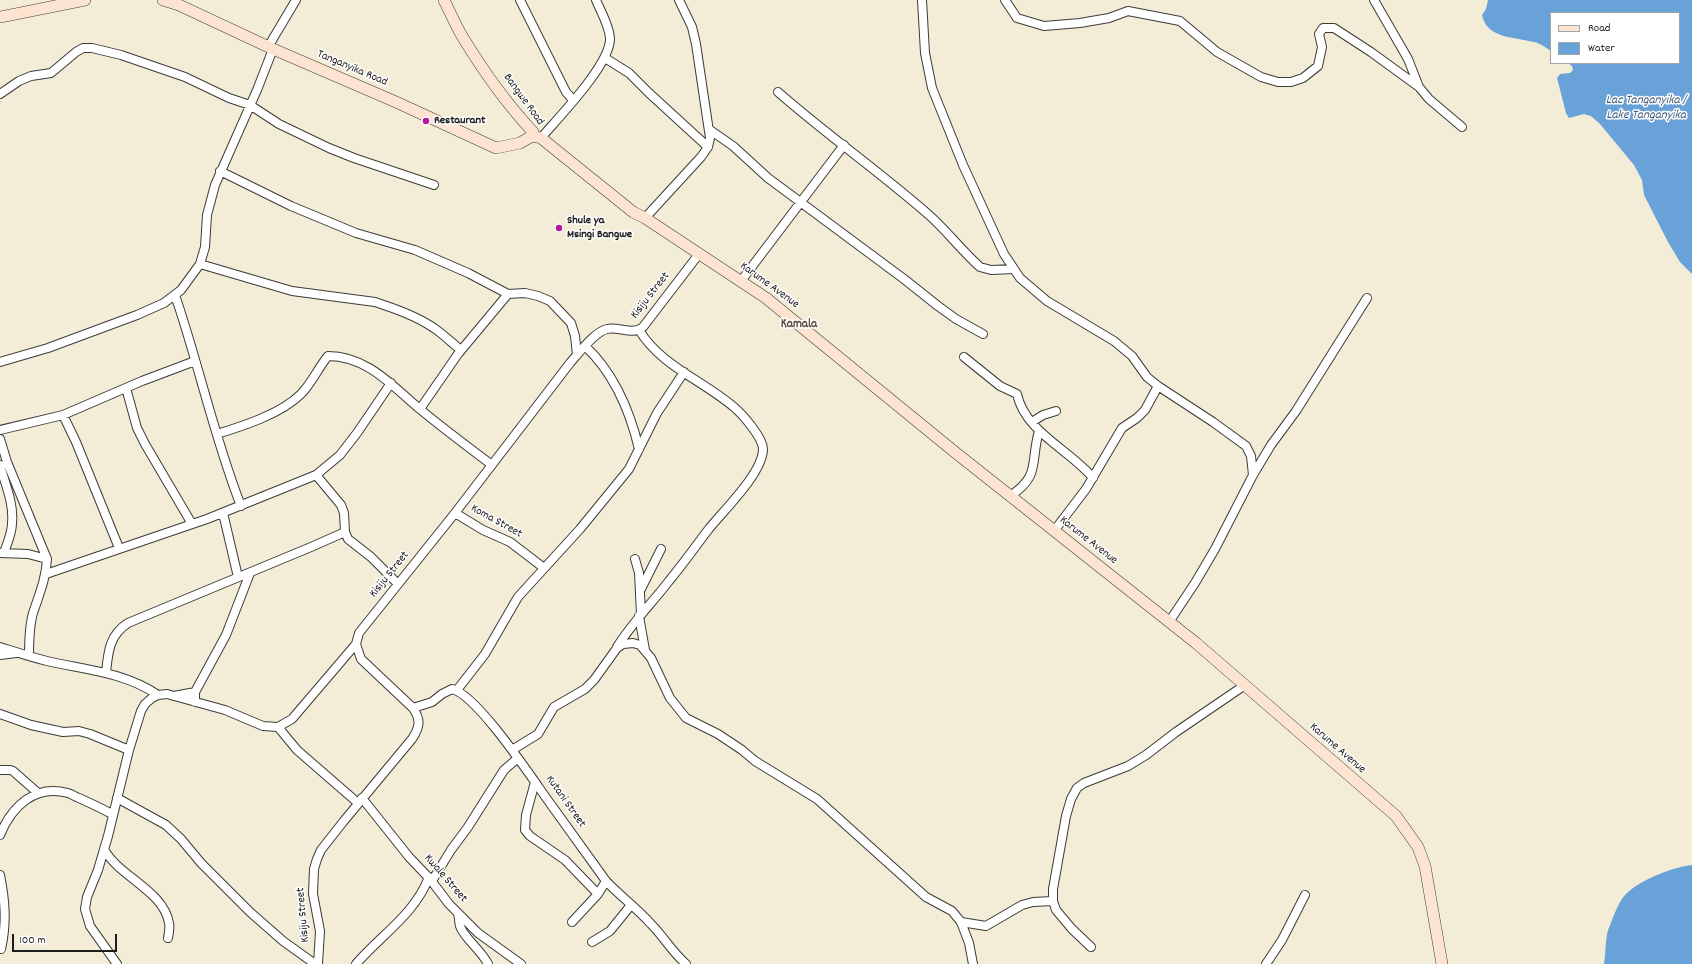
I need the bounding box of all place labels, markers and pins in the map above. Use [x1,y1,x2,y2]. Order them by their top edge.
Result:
place label: Restaurant [434,114,485,128]
marker: Restaurant [421,116,431,126]
place label: Shule ya Msingi Bangwe [567,214,632,242]
marker: Shule ya Msingi Bangwe [554,223,564,233]

